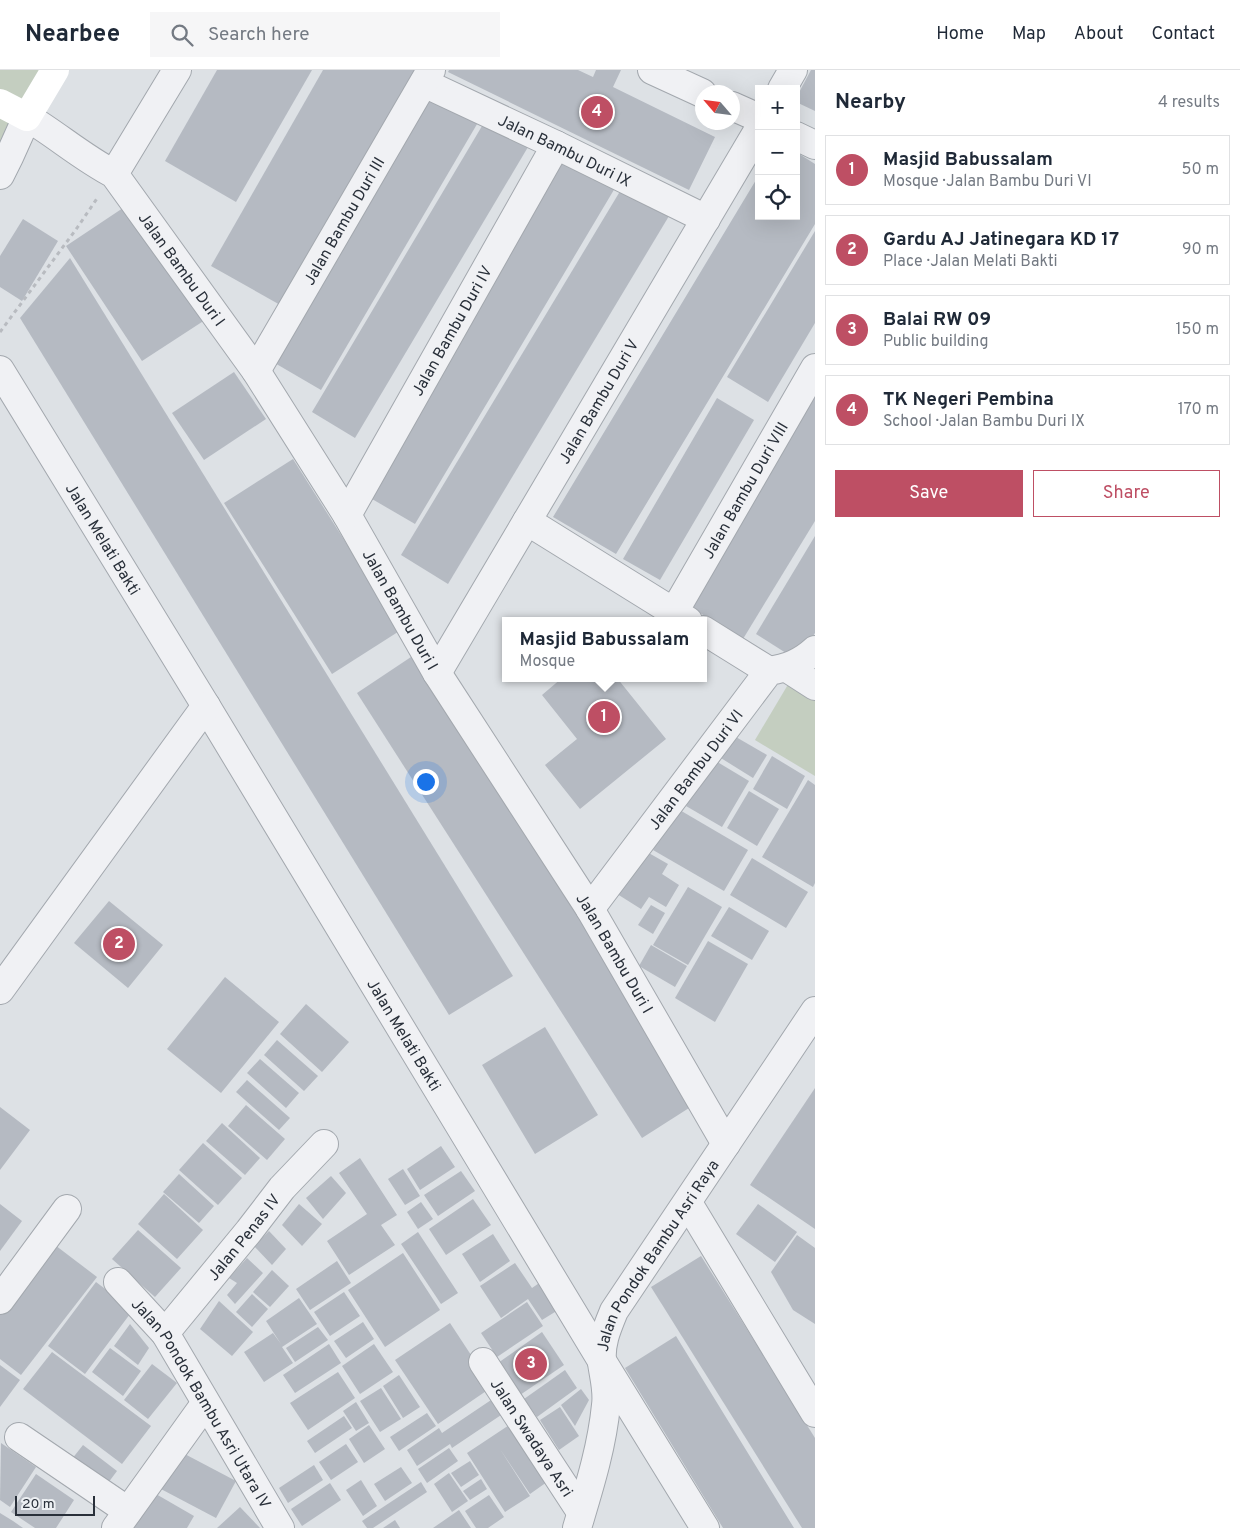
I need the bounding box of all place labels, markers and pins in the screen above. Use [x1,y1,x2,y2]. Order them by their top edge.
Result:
pin: 4 [581,93,613,131]
pin: 1 [588,698,620,736]
pin: 2 [103,925,135,963]
pin: 3 [515,1345,547,1383]

